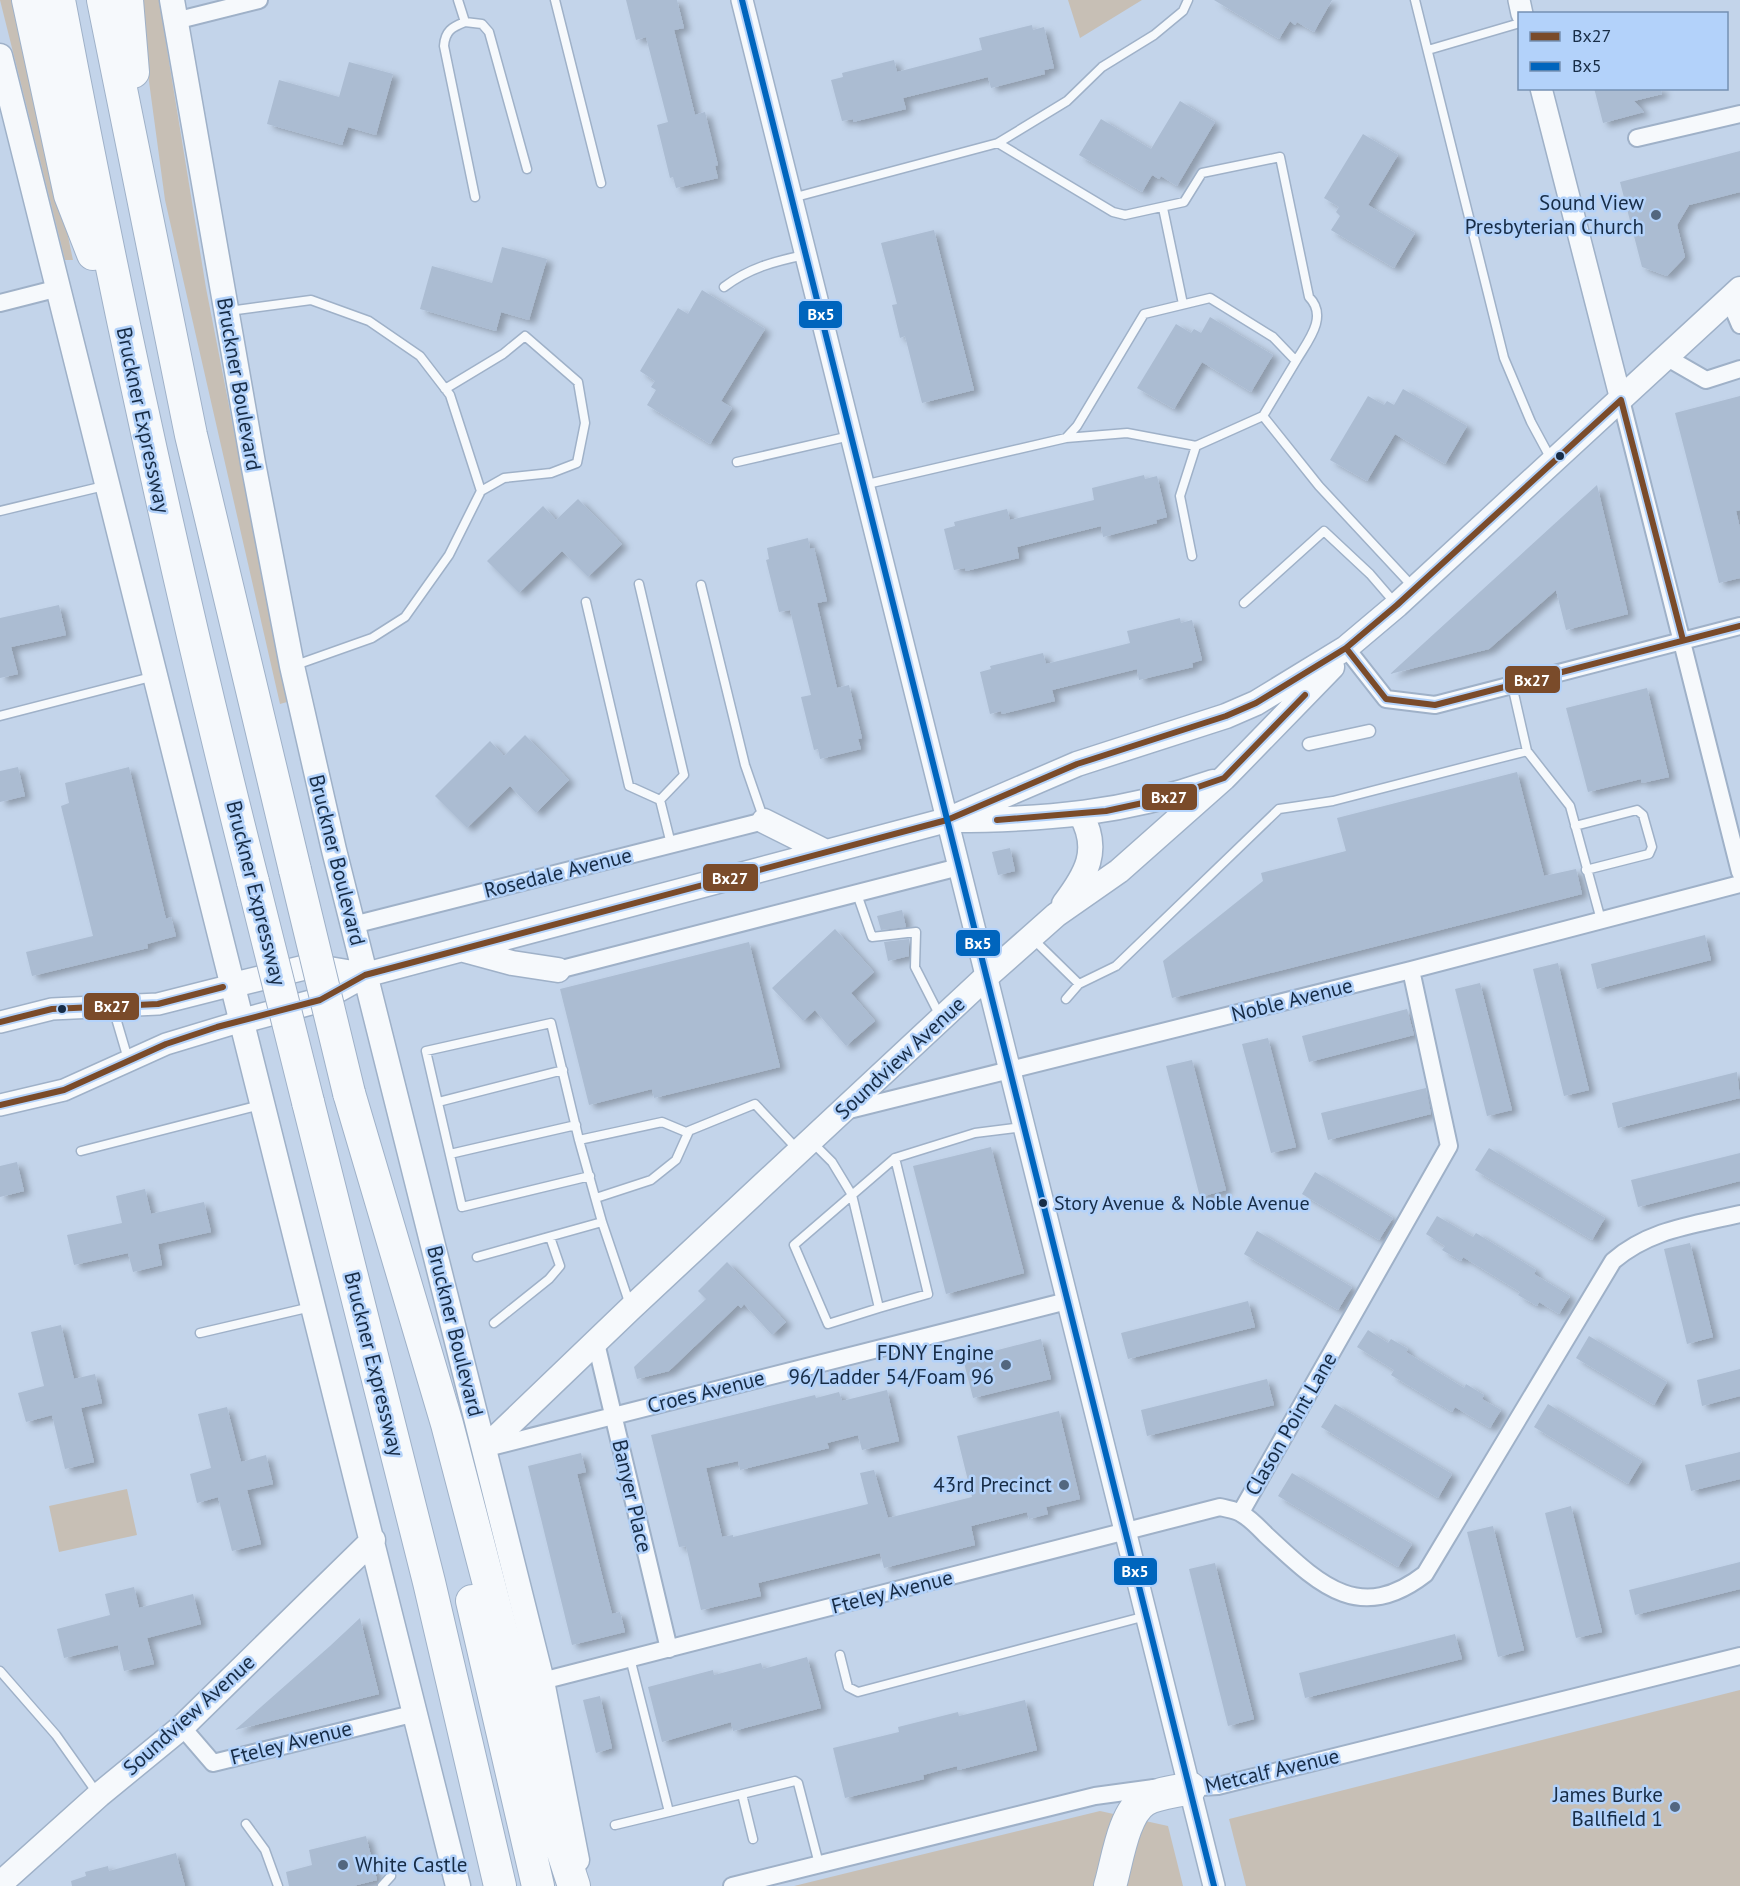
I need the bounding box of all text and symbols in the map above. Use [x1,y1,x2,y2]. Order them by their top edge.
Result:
legend [1518,12,1728,90]
text: Bx27 [1572,24,1611,47]
text: Bx5 [1572,54,1602,77]
place label: Sound View Presbyterian Church [1465,189,1645,240]
marker: Sound View Presbyterian Church [1649,208,1663,222]
street label: Bruckner Boulevard [211,295,268,473]
line badge: Bx5 [798,300,843,329]
text: Bx5 [808,304,834,324]
street label: Bruckner Expressway [111,324,176,516]
unlabelled marker [1554,450,1566,462]
line badge: Bx27 [1504,665,1561,694]
text: Bx27 [1514,670,1550,690]
street label: Bruckner Boulevard [303,772,372,948]
line badge: Bx27 [1141,783,1198,811]
text: Bx27 [1151,787,1187,807]
street label: Bruckner Expressway [220,798,293,988]
street label: Rosedale Avenue [481,841,635,904]
line badge: Bx27 [702,863,759,892]
text: Bx27 [712,868,748,888]
line badge: Bx5 [955,929,1001,957]
text: Bx5 [965,933,991,953]
street label: Noble Avenue [1228,971,1355,1028]
street label: Soundview Avenue [829,990,970,1125]
line badge: Bx27 [83,992,140,1021]
text: Bx27 [94,996,130,1016]
unlabelled marker [56,1003,68,1015]
place label: Story Avenue & Noble Avenue [1054,1190,1310,1216]
marker: Story Avenue & Noble Avenue [1037,1197,1049,1209]
street label: Bruckner Boulevard [421,1243,490,1419]
street label: Bruckner Expressway [338,1269,411,1459]
place label: FDNY Engine 96/Ladder 54/Foam 96 [788,1339,994,1390]
street label: Clason Point Lane [1239,1347,1342,1500]
marker: FDNY Engine 96/Ladder 54/Foam 96 [999,1358,1013,1372]
street label: Croes Avenue [644,1364,767,1419]
street label: Banyer Place [606,1437,659,1555]
place label: 43rd Precinct [933,1471,1052,1498]
marker: 43rd Precinct [1057,1478,1071,1492]
line badge: Bx5 [1113,1557,1158,1586]
text: Bx5 [1122,1561,1148,1581]
street label: Fteley Avenue [828,1563,955,1620]
street label: Soundview Avenue [117,1648,260,1781]
street label: Fteley Avenue [227,1714,354,1771]
street label: Metcalf Avenue [1202,1742,1342,1799]
place label: James Burke Ballfield 1 [1552,1781,1663,1832]
marker: James Burke Ballfield 1 [1668,1800,1682,1814]
place label: White Castle [355,1851,467,1878]
marker: White Castle [336,1858,350,1872]

